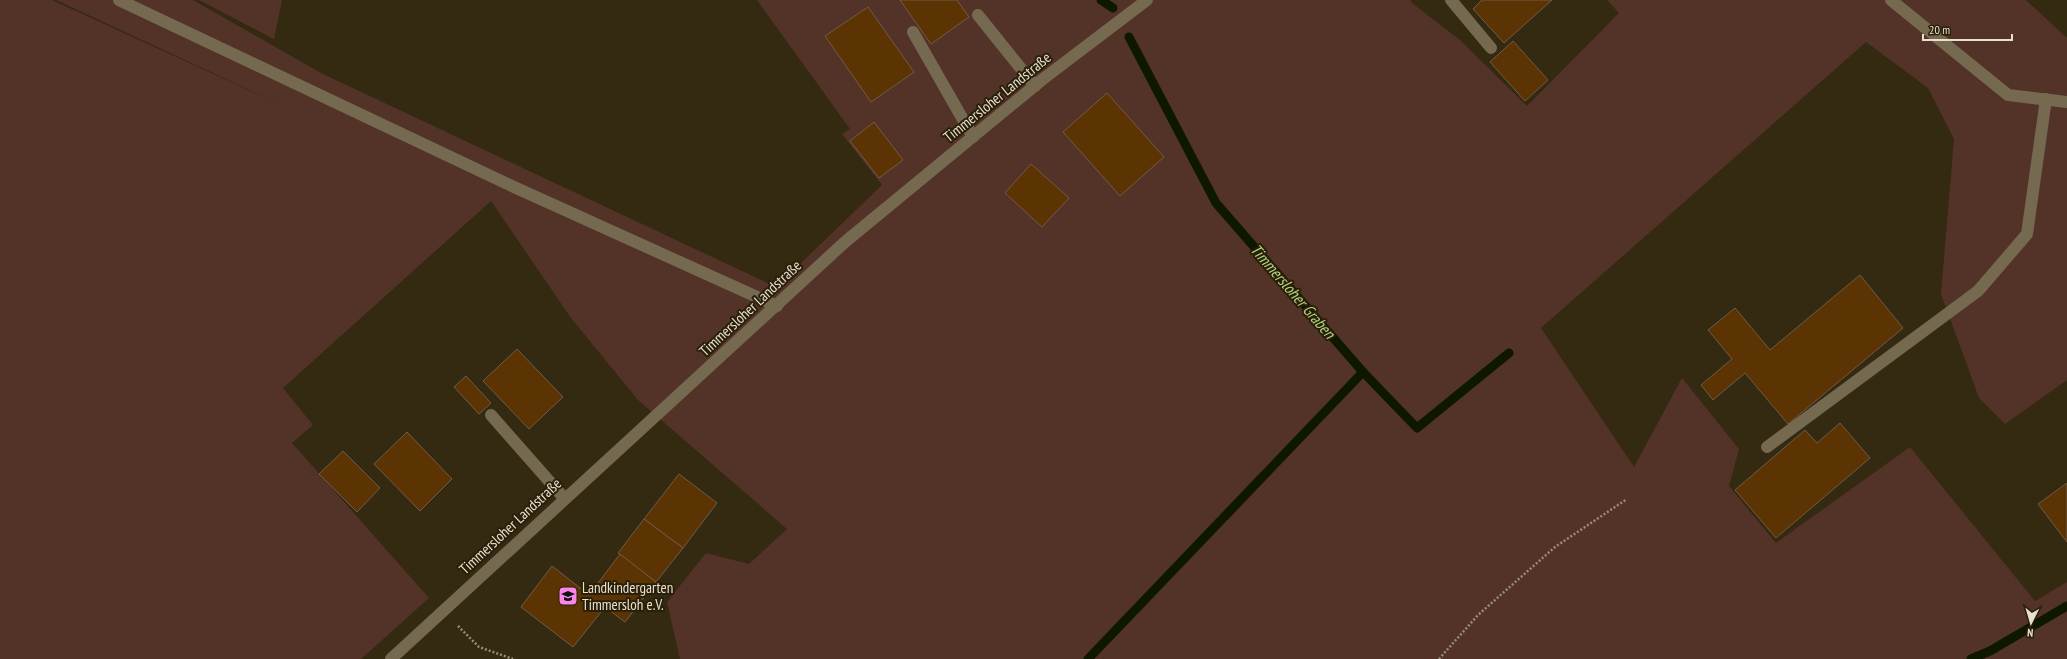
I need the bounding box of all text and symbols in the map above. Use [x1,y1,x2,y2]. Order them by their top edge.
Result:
scale bar [1923,16,2012,42]
text: 20 m [1929,22,1950,37]
street label: Timmersloher Landstraße [939,48,1055,146]
water label: Timmersloher Graben [1246,239,1340,343]
street label: Timmersloher Landstraße [695,256,805,360]
street label: Timmersloher Landstraße [455,474,565,578]
place label: Landkindergarten Timmersloh e.V. [582,578,673,614]
school or university icon: Landkindergarten Timmersloh e.V. [557,585,579,607]
north arrow [2011,603,2051,643]
text: N [2027,626,2034,640]

